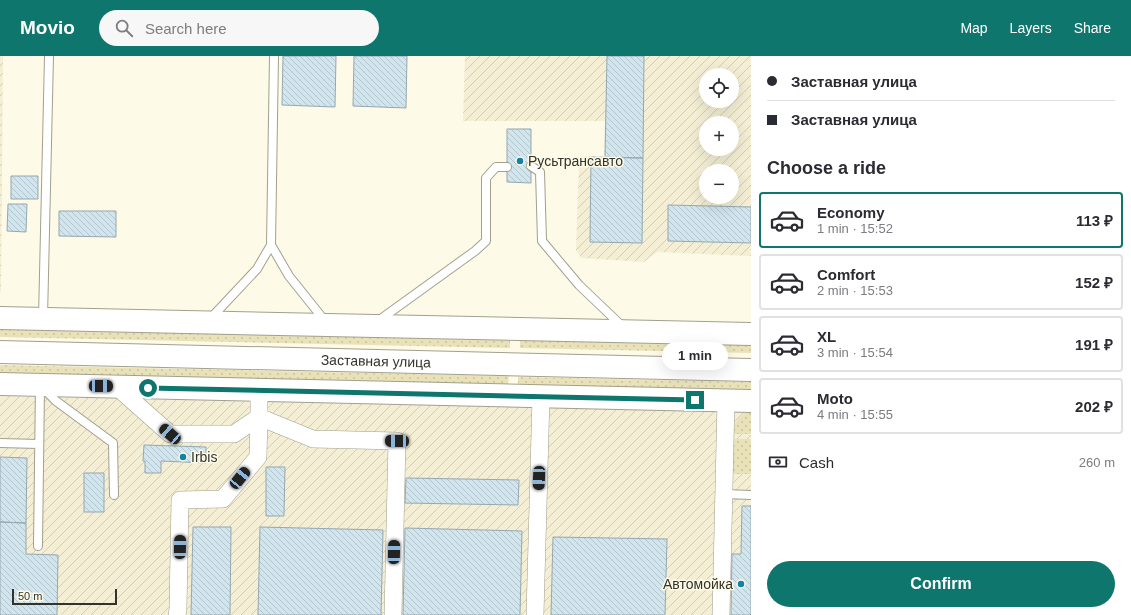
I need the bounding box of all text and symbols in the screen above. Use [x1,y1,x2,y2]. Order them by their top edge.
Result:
search box [99,10,379,46]
text: Movio [20,17,75,38]
icon: search [113,17,135,39]
text: Search here [145,20,227,37]
text: Map [960,20,988,36]
text: Layers [1010,20,1052,36]
text: Share [1074,20,1111,36]
map controls [699,68,739,204]
button: locate [699,68,739,108]
text: Заставная улица [791,73,917,90]
text: Заставная улица [791,111,917,128]
button: + [699,116,739,156]
place label: Русьтрансавто [528,153,623,169]
marker: Русьтрансавто [515,156,525,166]
text: Choose a ride [767,158,886,178]
button: − [699,164,739,204]
icon: car [769,202,805,238]
text: Economy [817,204,885,221]
text: 113 ₽ [1076,212,1113,229]
text: 1 min · 15:52 [817,221,893,236]
icon: car [769,264,805,300]
text: Comfort [817,266,875,283]
text: 152 ₽ [1075,274,1113,291]
text: 2 min · 15:53 [817,283,893,298]
icon: car [769,326,805,362]
text: XL [817,328,836,345]
text: 191 ₽ [1075,336,1113,353]
callout: 1 min [662,342,728,370]
text: 3 min · 15:54 [817,345,893,360]
text: 1 min [678,348,712,363]
street label: Заставная улица [321,352,431,370]
route start [139,379,157,397]
car [89,380,113,392]
icon: car [769,388,805,424]
text: Moto [817,390,853,407]
route end [686,391,704,409]
text: 202 ₽ [1075,398,1113,415]
text: 4 min · 15:55 [817,407,893,422]
car [157,422,183,446]
car [385,435,409,447]
place label: Irbis [191,449,217,465]
icon: cash [767,451,789,473]
marker: Irbis [178,452,188,462]
text: Cash [799,454,834,471]
text: 260 m [1079,455,1115,470]
car [228,465,252,491]
car [533,466,545,490]
car [174,535,186,559]
car [388,540,400,564]
button: Confirm [767,561,1115,607]
place label: Автомойка [663,576,733,592]
marker: Автомойка [736,579,746,589]
scale bar [12,587,117,606]
text: 50 m [18,590,42,602]

